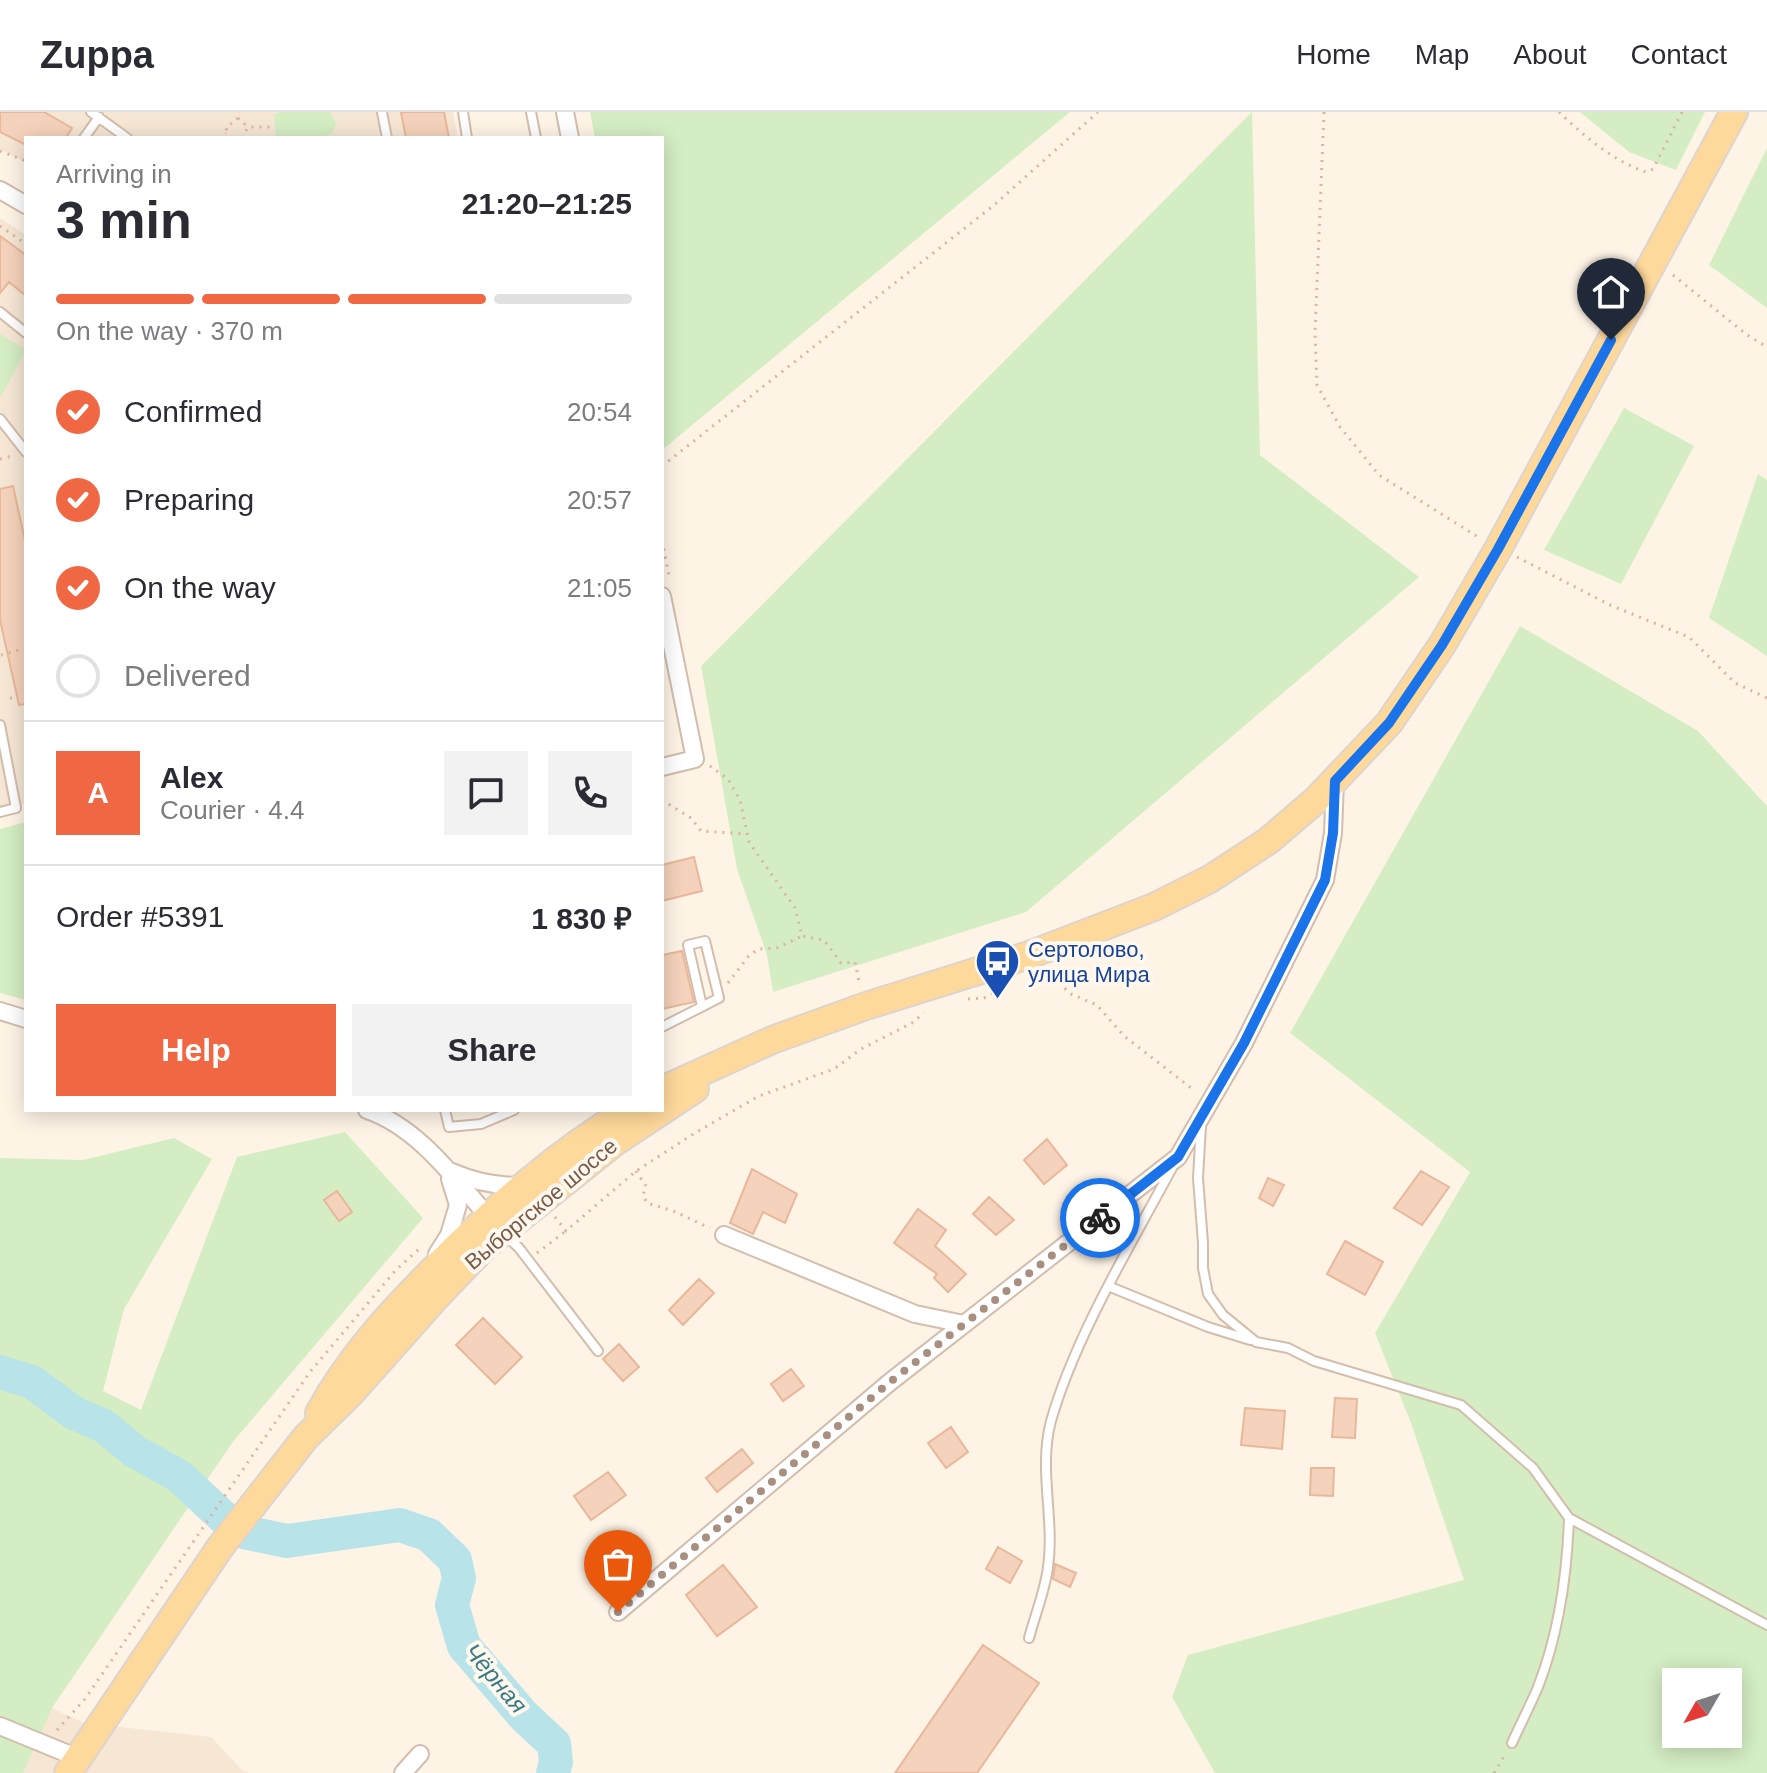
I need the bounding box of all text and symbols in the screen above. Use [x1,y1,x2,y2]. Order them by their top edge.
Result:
text: Zuppa [40,34,154,76]
text: Home [1296,39,1371,70]
text: Map [1415,39,1469,70]
text: About [1513,39,1587,70]
text: Contact [1631,39,1727,70]
text: Arriving in [56,159,172,189]
text: 21:20–21:25 [462,187,632,220]
text: 3 min [56,191,192,249]
pin [1577,258,1645,340]
icon: home [1589,270,1633,314]
text: On the way · 370 m [56,316,283,346]
icon: check [56,390,100,434]
text: Confirmed [124,395,262,428]
text: 20:54 [567,397,632,427]
icon: check [56,478,100,522]
text: Preparing [124,483,254,516]
text: 20:57 [567,485,632,515]
icon: check [56,566,100,610]
text: On the way [124,571,276,604]
text: 21:05 [567,573,632,603]
text: Delivered [124,659,251,692]
button: chat [444,751,528,835]
button: phone [548,751,632,835]
text: Alex [160,761,223,794]
text: A [87,776,109,809]
text: Courier · 4.4 [160,795,305,825]
text: Order #5391 [56,900,224,933]
text: 1 830 ₽ [531,902,632,935]
place label: Сертолово, улица Мира [1028,937,1150,987]
bus stop icon: Сертолово, улица Мира [973,938,1021,1001]
button: Help [56,1004,336,1096]
button: Share [352,1004,632,1096]
street label: Выборгское шоссе [460,1133,622,1275]
courier [1060,1178,1140,1258]
icon: bike [1078,1196,1122,1240]
pin [584,1530,652,1612]
icon: bag [596,1542,640,1586]
water label: Чёрная [459,1638,533,1718]
north arrow [1662,1668,1742,1748]
map controls [1662,1668,1742,1748]

